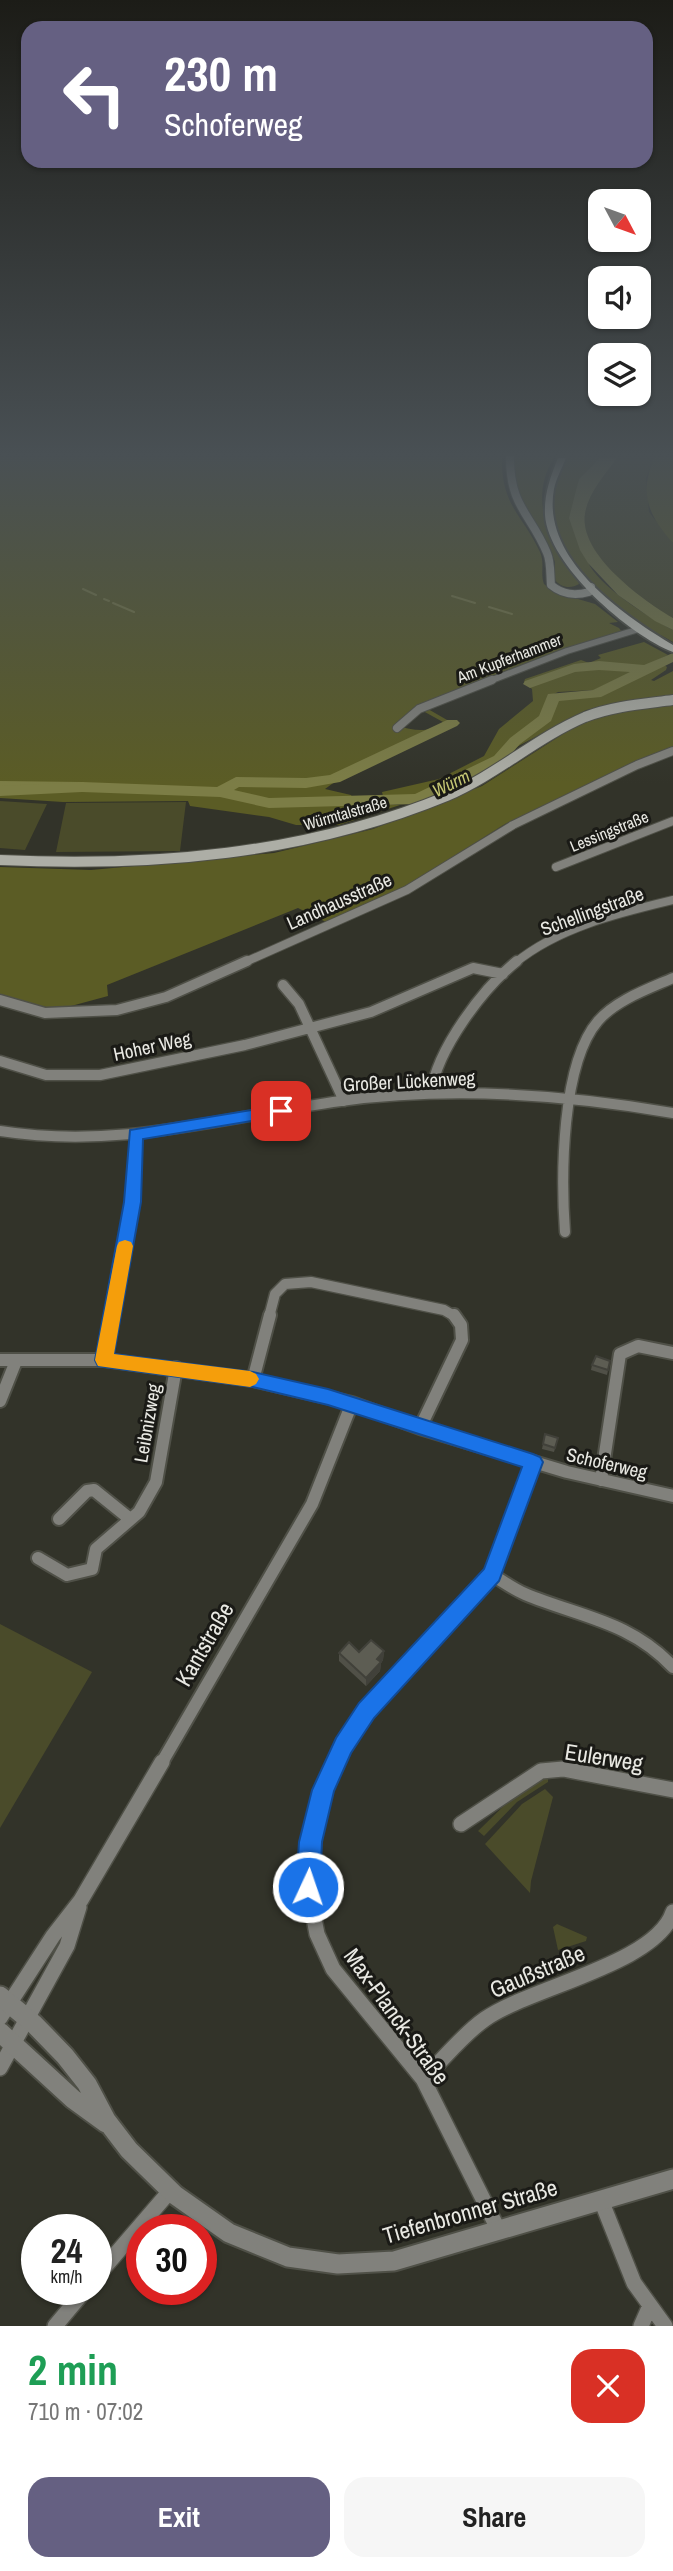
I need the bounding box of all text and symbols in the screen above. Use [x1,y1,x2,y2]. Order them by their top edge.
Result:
text: 230 m [164,40,278,106]
icon: left [49,49,140,140]
text: Schoferweg [164,103,303,146]
north arrow [588,189,651,252]
map controls [588,189,651,406]
button: sound [588,266,651,329]
button: layers [588,343,651,406]
street label: Am Kupferhammer [453,628,565,688]
water label: Würm [428,763,474,803]
street label: Würmtalstraße [301,791,389,835]
street label: Lessingstraße [566,805,652,857]
street label: Landhausstraße [282,866,396,936]
street label: Schellingstraße [537,880,647,942]
street label: Hoher Weg [111,1025,193,1067]
street label: Großer Lückenweg [342,1065,476,1097]
pin [251,1081,311,1141]
icon: arrive [262,1092,300,1130]
street label: Leibnizweg [127,1381,167,1464]
street label: Schoferweg [564,1441,650,1485]
street label: Kantstraße [168,1596,240,1692]
street label: Eulerweg [563,1736,646,1779]
position arrow [271,1850,345,1924]
street label: Gaußstraße [485,1937,589,2005]
street label: Max-Planck-Straße [337,1942,457,2090]
street label: Tiefenbronner Straße [379,2171,561,2251]
speed limit sign: 30 [126,2214,217,2305]
text: 24 [51,2227,82,2274]
text: km/h [51,2264,83,2289]
text: 2 min [28,2342,118,2398]
button: close [571,2349,645,2423]
text: 710 m · 07:02 [28,2396,143,2427]
button: Exit [28,2477,330,2557]
button: Share [344,2477,645,2557]

